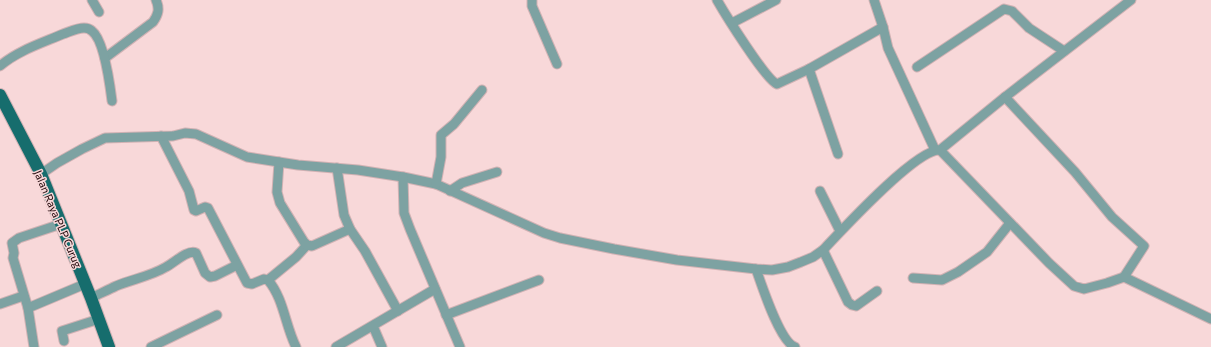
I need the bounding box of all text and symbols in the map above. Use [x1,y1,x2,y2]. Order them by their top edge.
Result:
street label: Jalan Raya PLP Curug [31,168,85,270]

